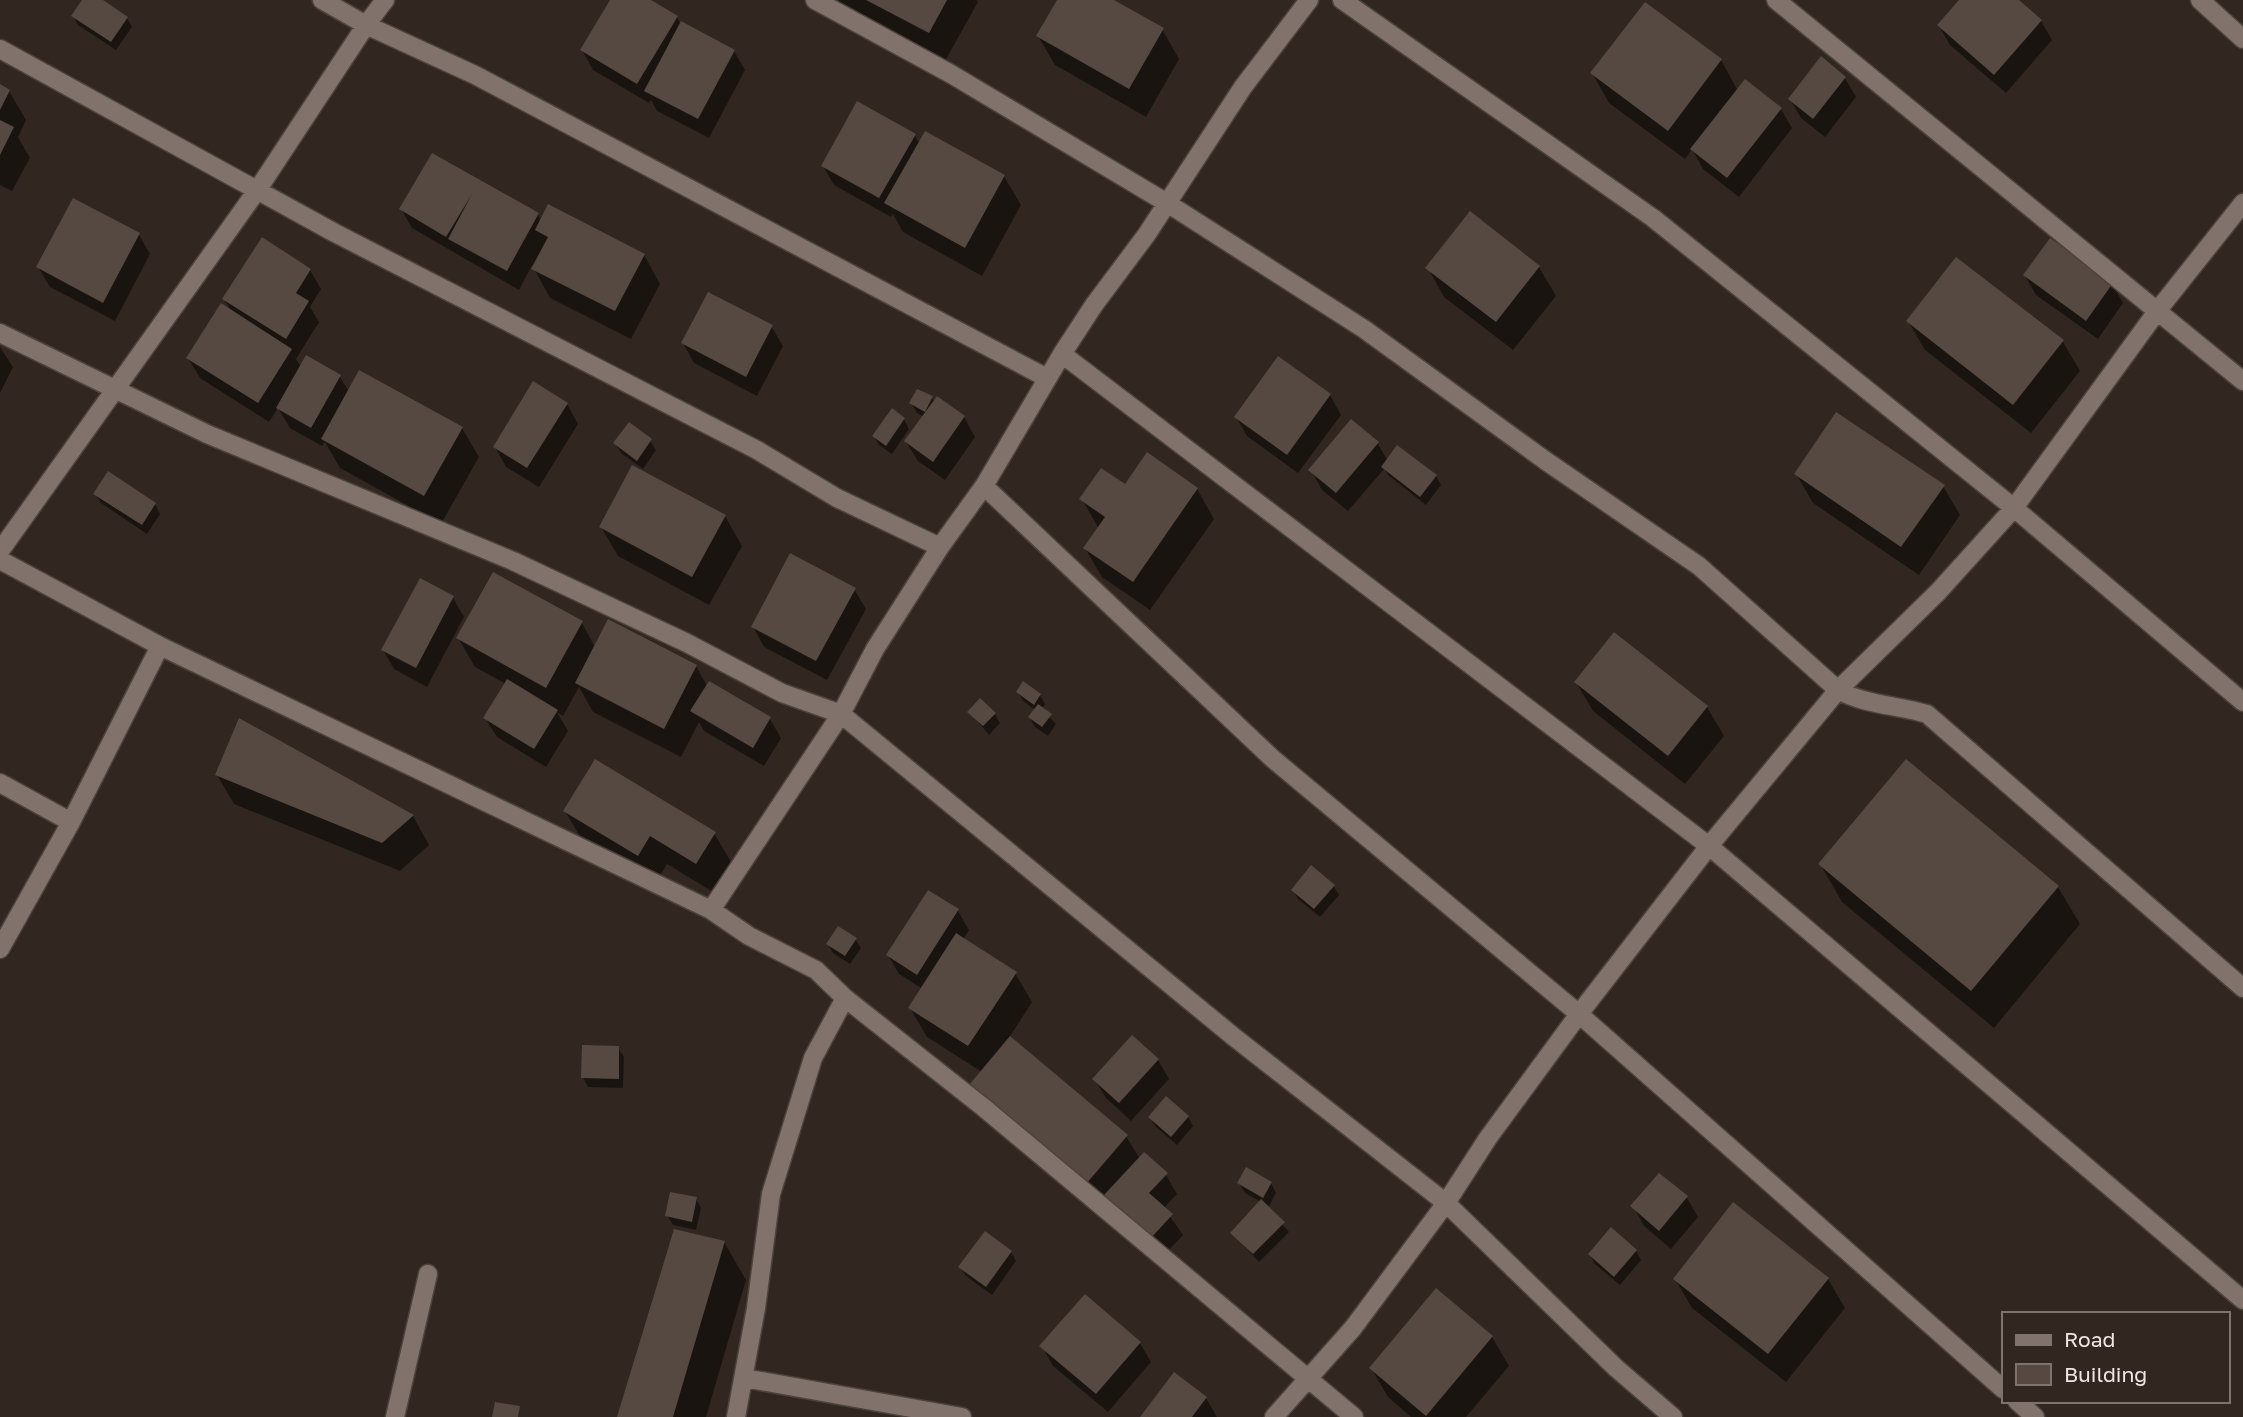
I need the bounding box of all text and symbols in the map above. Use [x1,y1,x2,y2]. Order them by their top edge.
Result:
legend [2002,1312,2229,1403]
text: Road [2064,1326,2115,1352]
text: Building [2064,1361,2147,1387]

